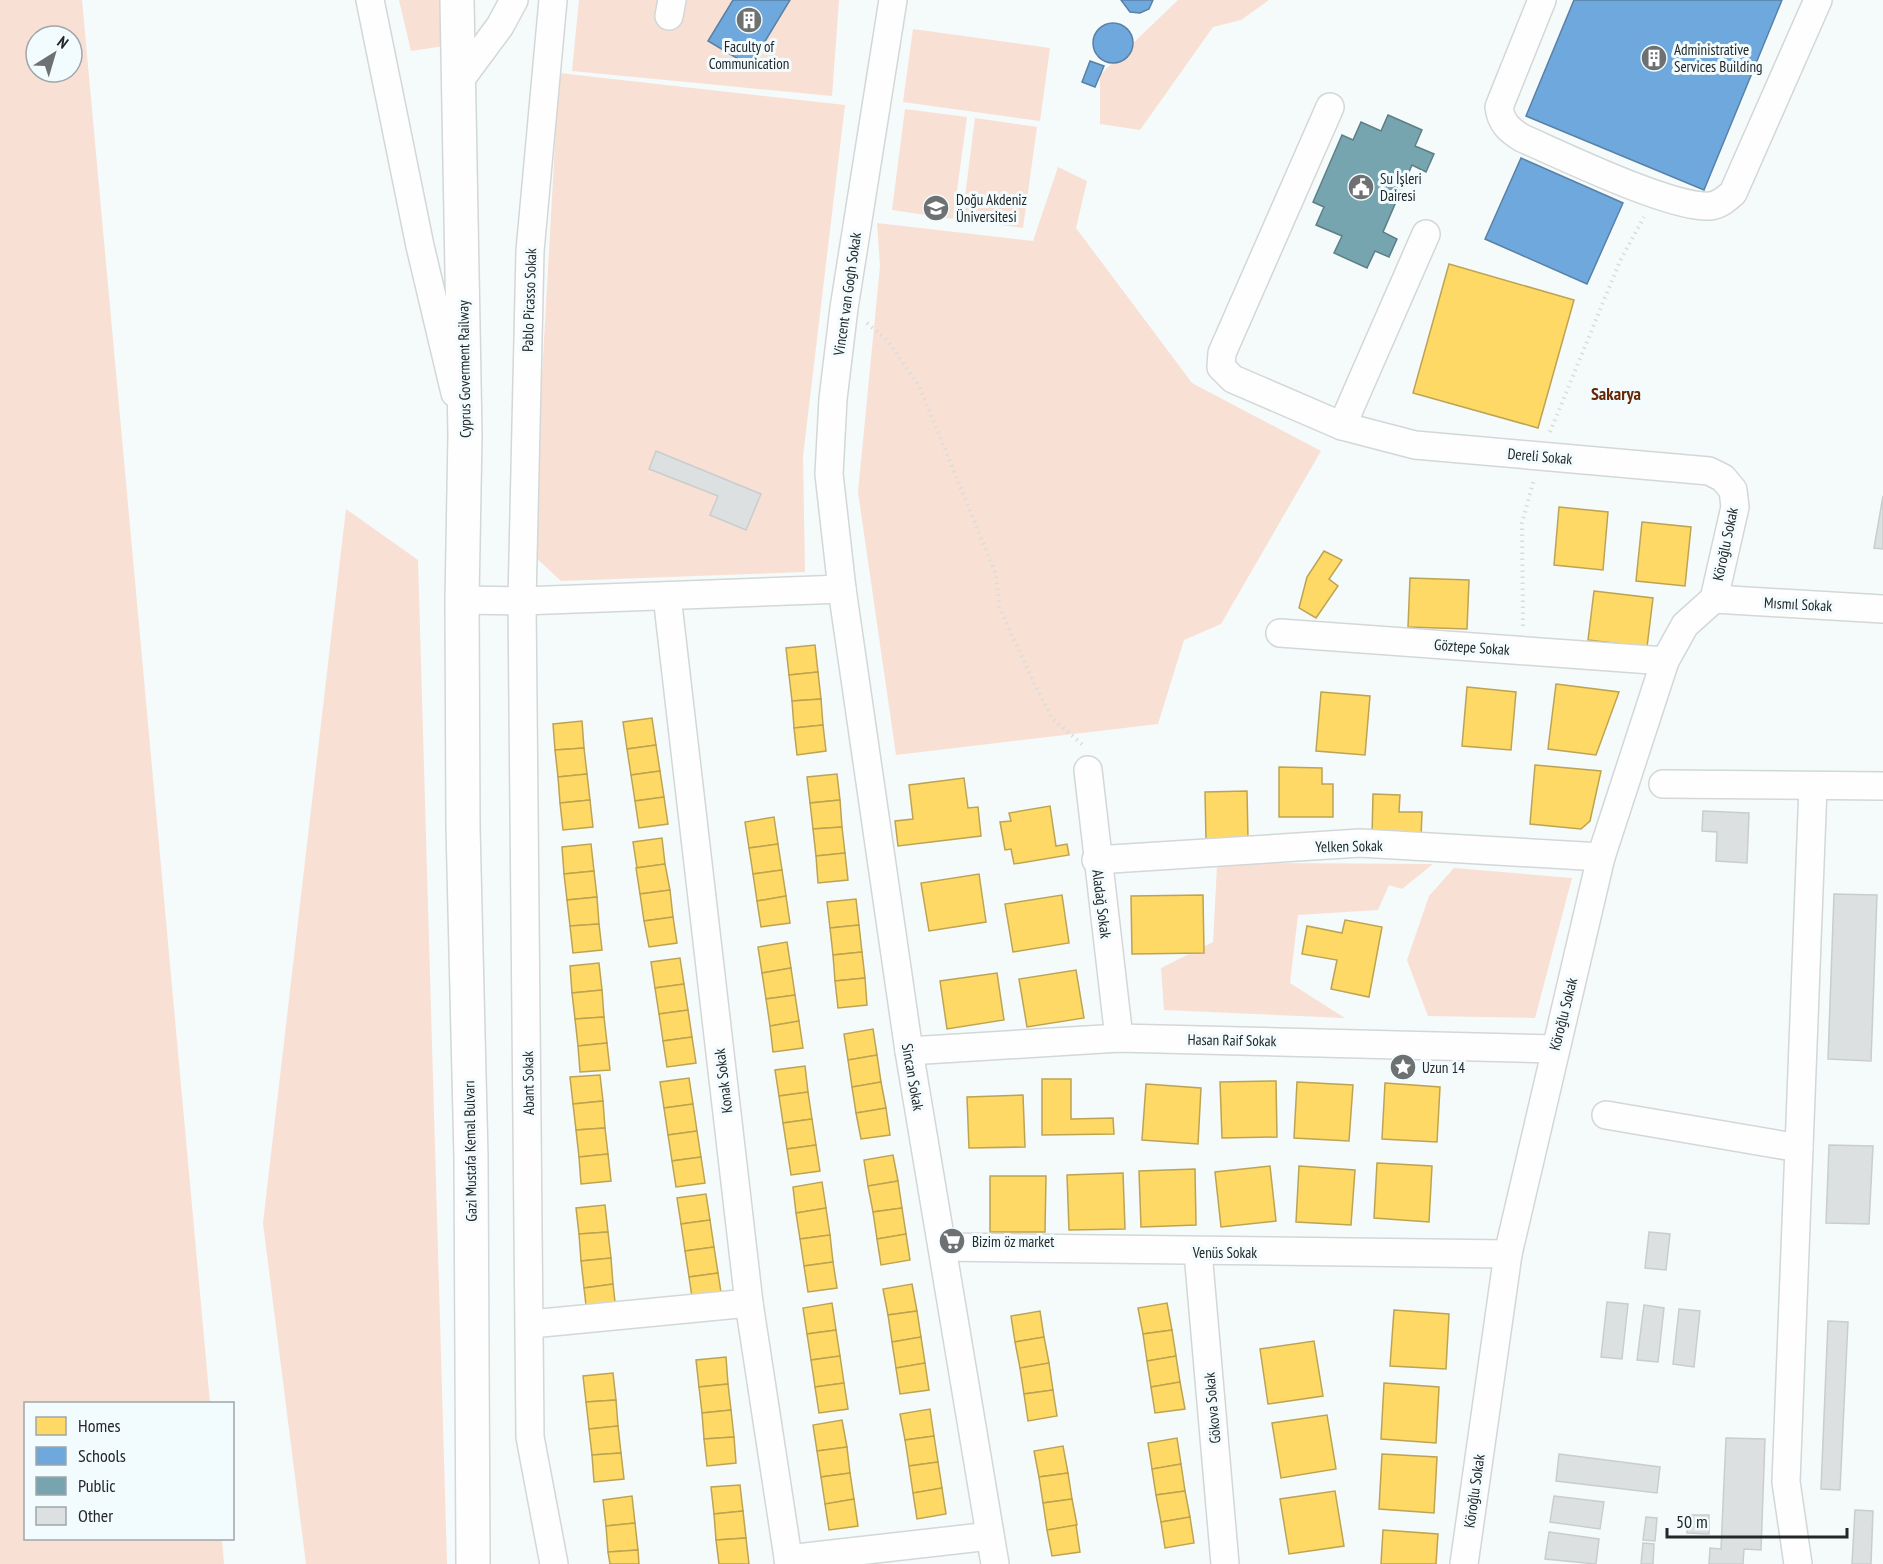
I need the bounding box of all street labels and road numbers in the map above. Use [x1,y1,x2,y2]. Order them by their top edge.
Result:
street label: Vincent van Gogh Sokak [829,231,865,358]
street label: Pablo Picasso Sokak [518,248,540,352]
street label: Cyprus Goverment Railway [453,300,475,438]
street label: Dereli Sokak [1507,444,1573,468]
street label: Köroğlu Sokak [1708,506,1742,582]
street label: Mısmıl Sokak [1763,593,1833,615]
street label: Göztepe Sokak [1434,635,1511,659]
street label: Yelken Sokak [1315,836,1383,856]
street label: Aladağ Sokak [1088,868,1116,940]
street label: Köroğlu Sokak [1545,976,1581,1052]
street label: Hasan Raif Sokak [1187,1030,1277,1050]
street label: Sincan Sokak [898,1042,928,1112]
street label: Konak Sokak [710,1047,736,1114]
street label: Abant Sokak [518,1051,538,1115]
street label: Gazi Mustafa Kemal Bulvarı [459,1080,481,1222]
street label: Venüs Sokak [1192,1243,1257,1262]
street label: Gökova Sokak [1199,1371,1225,1444]
street label: Köroğlu Sokak [1459,1453,1489,1529]

